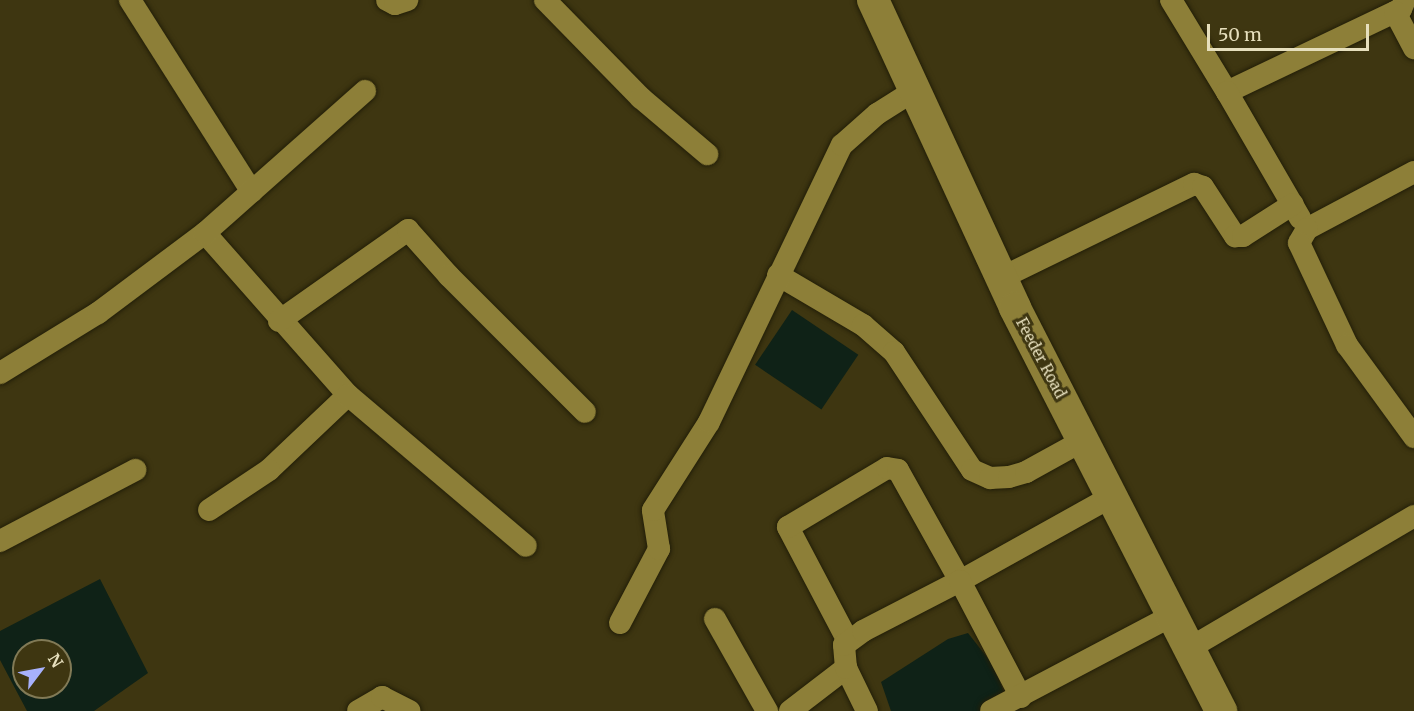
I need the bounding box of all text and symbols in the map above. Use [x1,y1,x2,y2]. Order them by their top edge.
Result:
scale bar [1210,12,1372,50]
text: 50 m [1218,23,1262,46]
street label: Feeder Road [1012,315,1070,401]
north arrow [12,639,72,699]
text: N [44,650,67,671]

